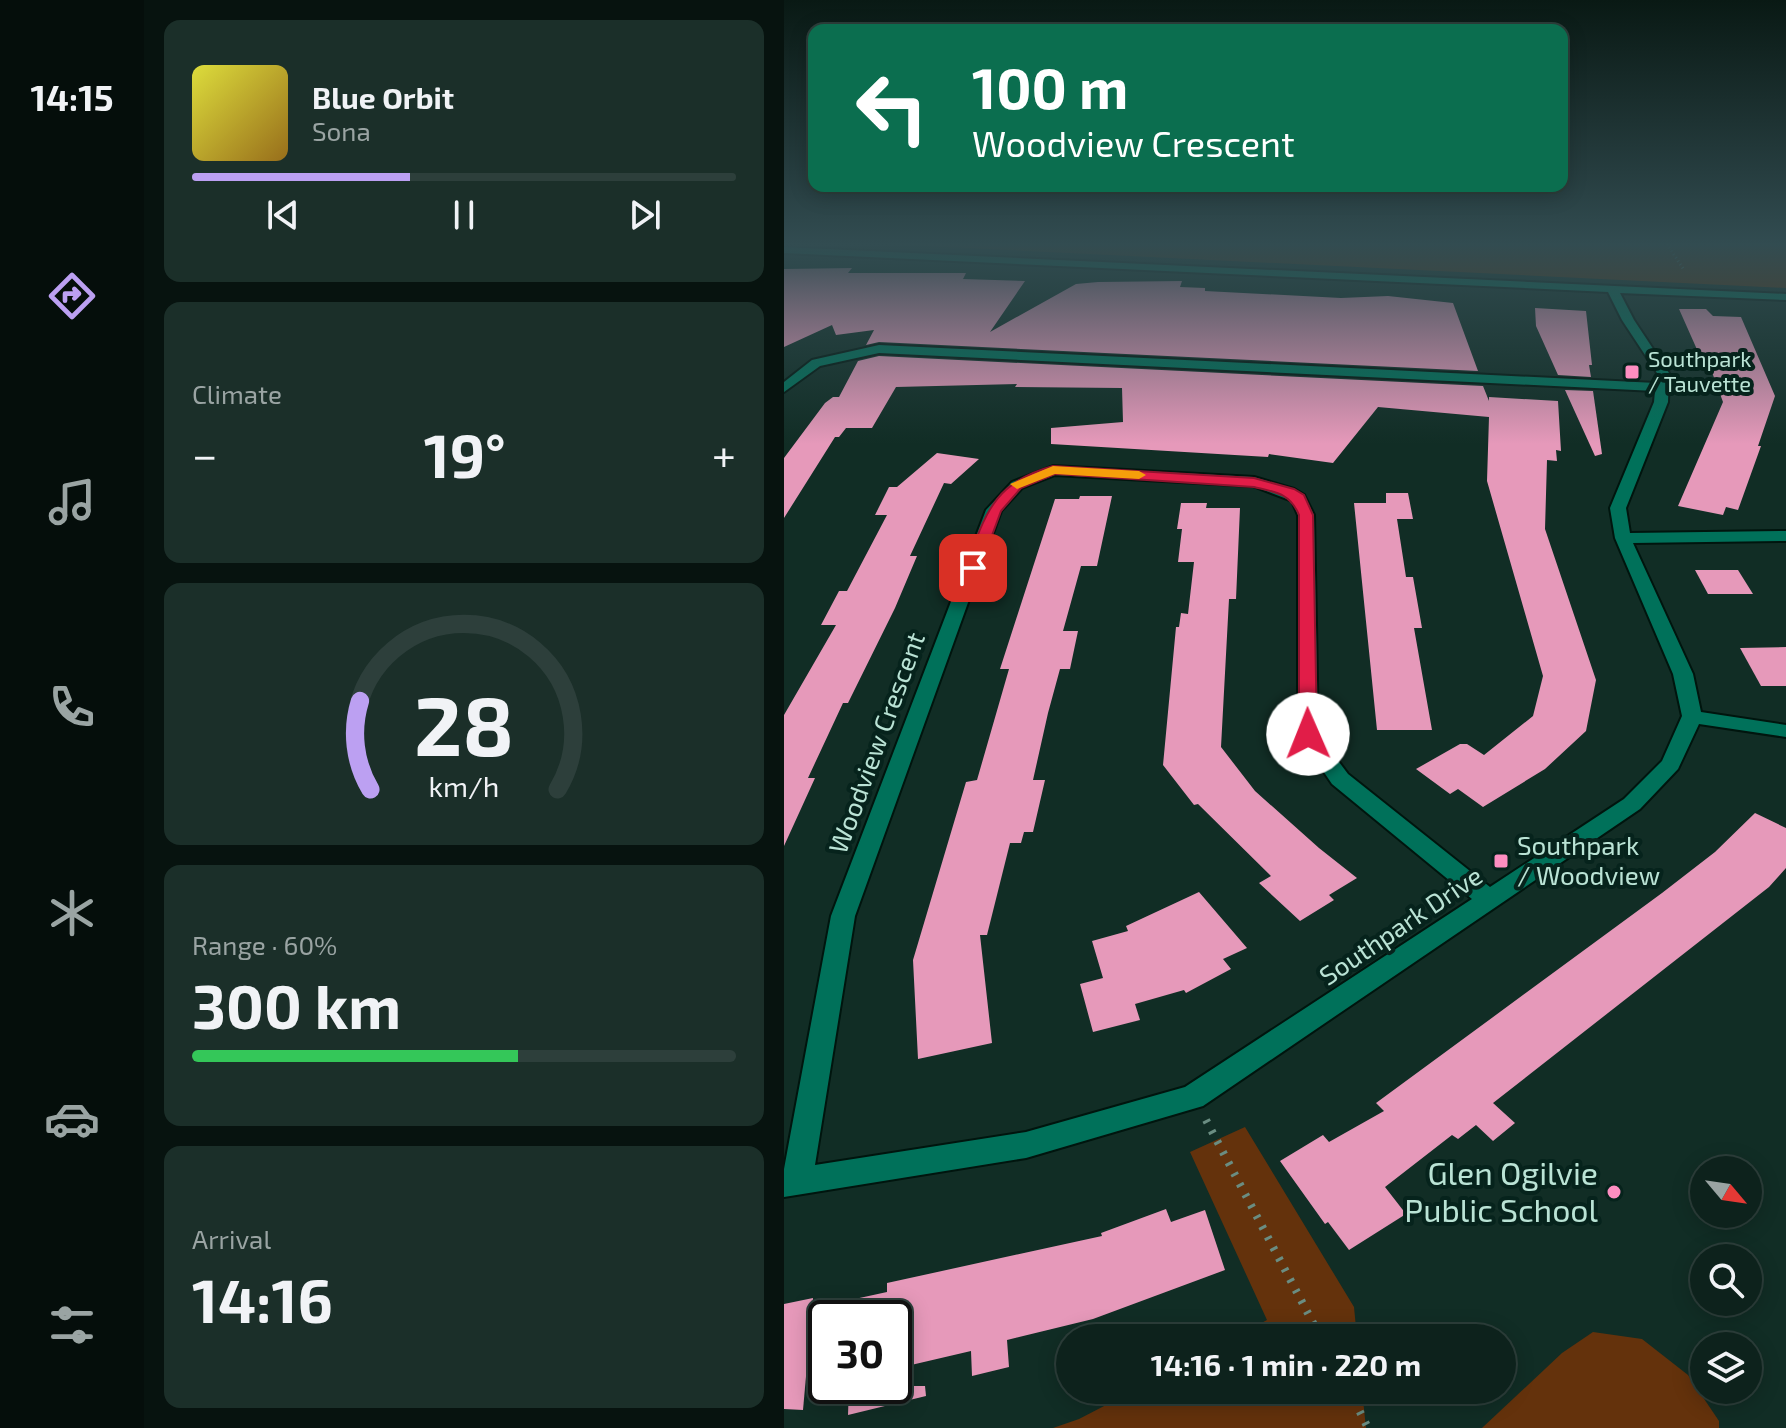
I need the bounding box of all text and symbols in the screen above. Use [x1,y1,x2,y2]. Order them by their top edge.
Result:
text: 100 m [972,53,1128,120]
icon: left [840,56,944,160]
text: 14:15 [30,75,114,118]
text: Blue Orbit [312,79,454,115]
text: Sona [312,115,371,146]
text: Woodview Crescent [972,121,1295,164]
icon: previous [261,193,305,237]
icon: pause [442,193,486,237]
icon: next [623,193,667,237]
icon: directions [44,268,100,324]
place label: Southpark / Tauvette [1648,345,1751,396]
marker: Southpark / Tauvette [1623,363,1641,381]
text: Climate [192,378,282,409]
text: 19° [424,418,506,490]
text: − [192,427,218,480]
text: + [712,427,736,480]
icon: music [44,474,100,530]
pin [939,534,1007,602]
icon: arrive [951,546,995,590]
street label: Woodview Crescent [821,628,930,857]
text: 28 [414,673,514,773]
icon: phone [44,679,100,735]
position arrow [1266,692,1350,776]
text: km/h [429,768,499,803]
place label: Southpark / Woodview [1517,829,1660,890]
marker: Southpark / Woodview [1492,852,1510,870]
street label: Southpark Drive [1313,859,1487,991]
icon: climate [44,885,100,941]
text: Range · 60% [192,929,337,960]
text: 300 km [192,969,401,1041]
icon: car [44,1091,100,1147]
place label: Glen Ogilvie Public School [1404,1153,1598,1228]
north arrow [1690,1156,1762,1228]
map controls [1690,1156,1762,1404]
marker: Glen Ogilvie Public School [1605,1183,1623,1201]
text: Arrival [192,1223,271,1254]
button: search [1690,1244,1762,1316]
text: 14:16 [192,1263,333,1335]
icon: filters [44,1297,100,1353]
speed limit sign: 30 [808,1300,912,1404]
button: layers [1690,1332,1762,1404]
text: 14:16 · 1 min · 220 m [1151,1346,1421,1382]

